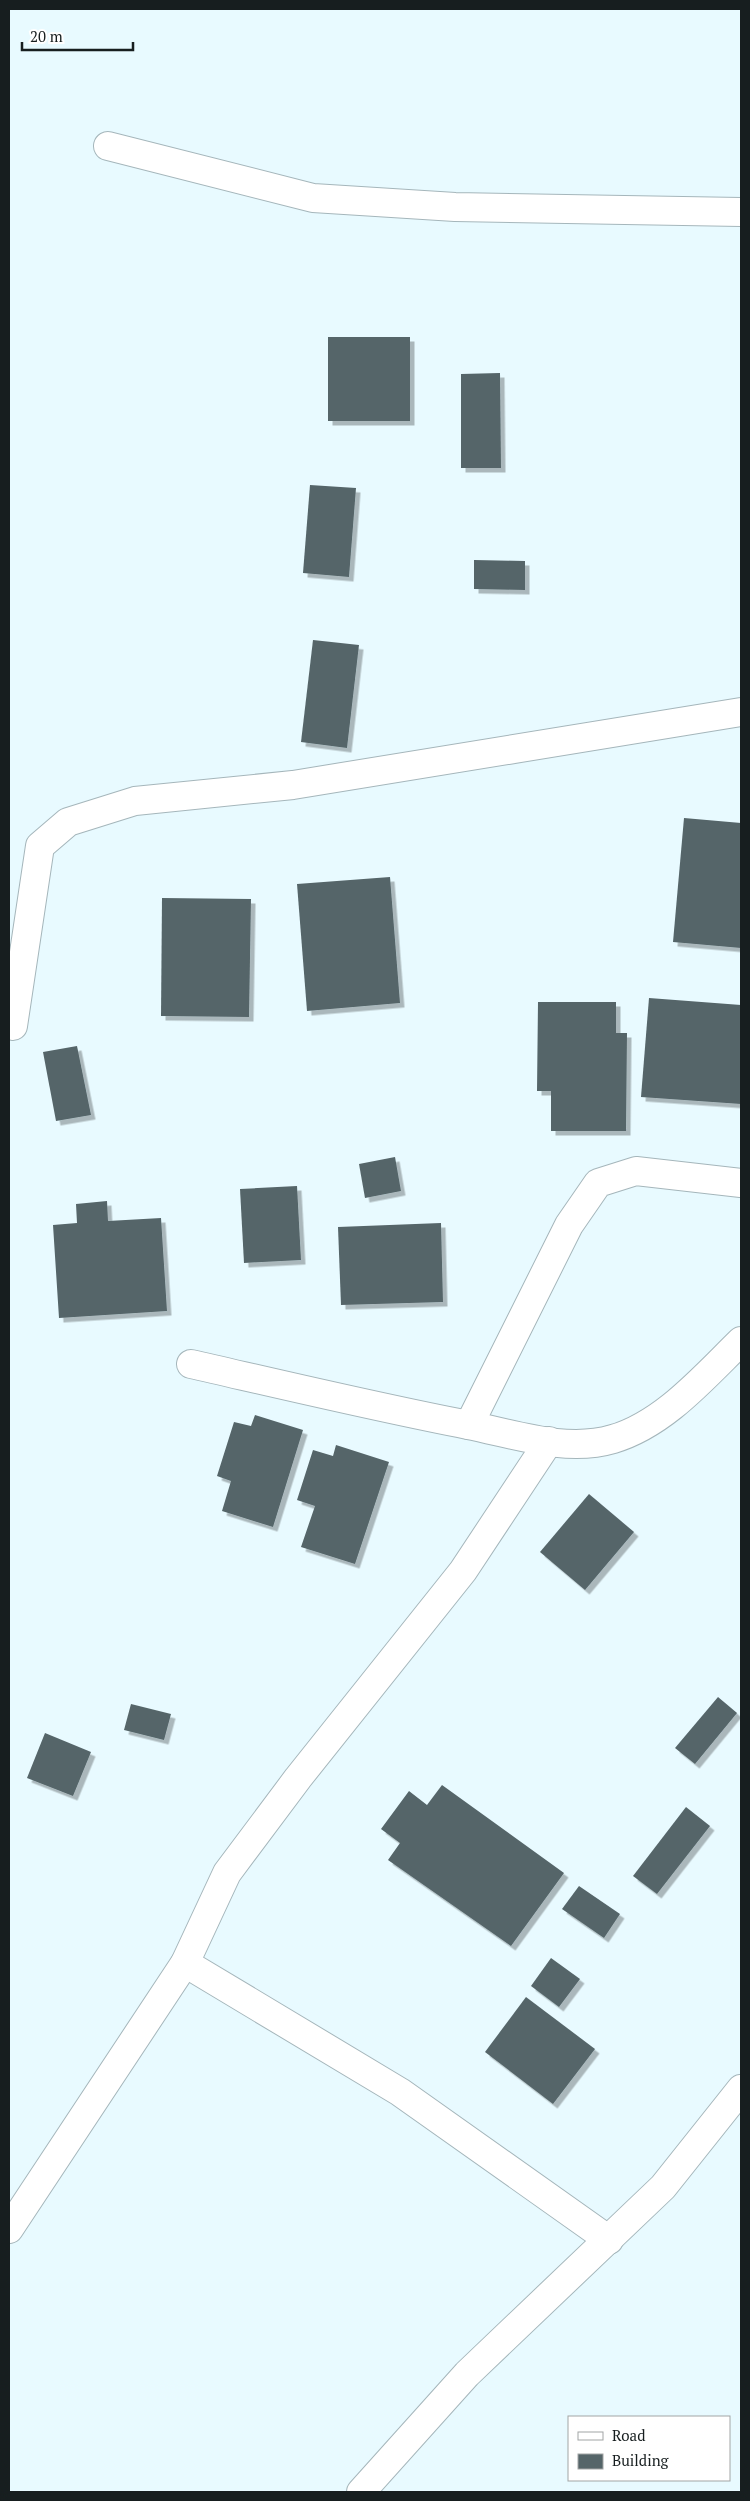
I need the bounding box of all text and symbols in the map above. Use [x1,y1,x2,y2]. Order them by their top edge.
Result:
scale bar [22,20,134,52]
text: 20 m [30,26,63,46]
legend [568,2416,730,2481]
text: Road [612,2425,645,2445]
text: Building [612,2450,670,2470]

